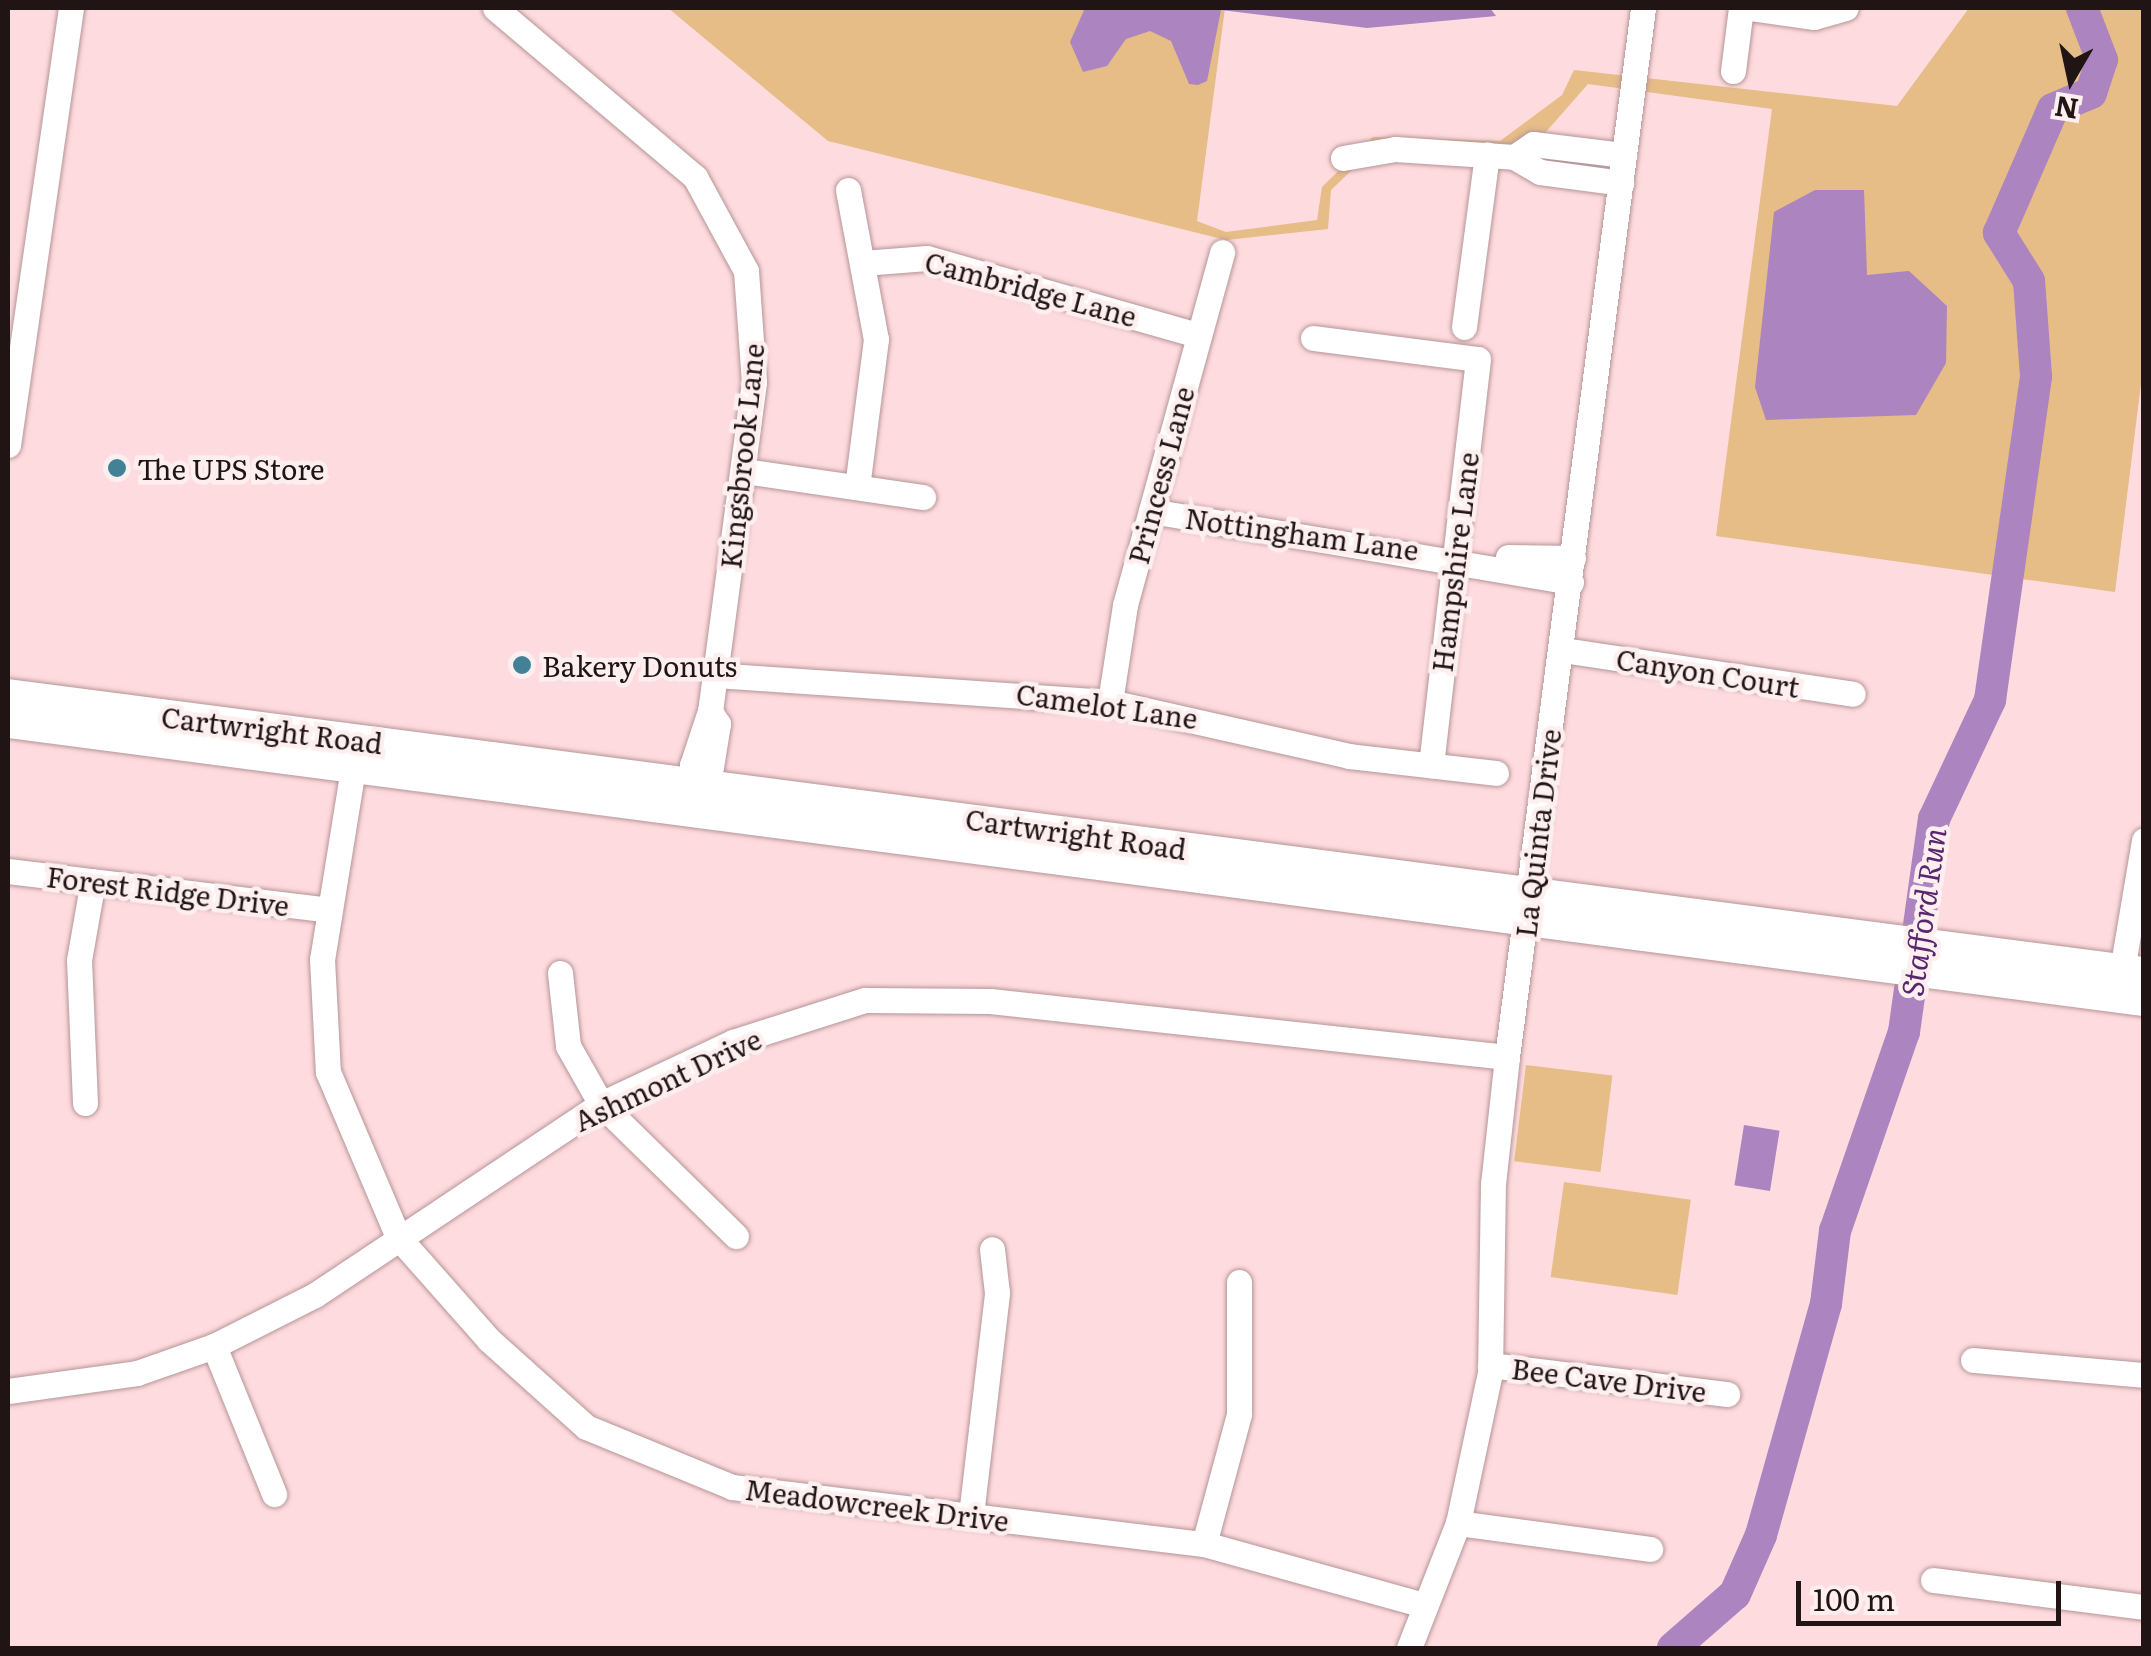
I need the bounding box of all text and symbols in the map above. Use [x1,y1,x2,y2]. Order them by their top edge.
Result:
north arrow [2021,30,2121,130]
text: N [2051,87,2081,132]
street label: Cambridge Lane [922,244,1140,332]
street label: Kingsbrook Lane [712,342,770,570]
street label: Princess Lane [1120,383,1200,567]
street label: Hampshire Lane [1424,450,1484,674]
place label: The UPS Store [137,451,325,485]
marker: The UPS Store [106,457,128,479]
street label: Nottingham Lane [1183,500,1421,566]
street label: Canyon Court [1614,641,1802,703]
place label: Bakery Donuts [542,648,737,682]
marker: Bakery Donuts [511,654,533,676]
street label: Camelot Lane [1014,676,1200,734]
street label: Cartwright Road [159,699,385,759]
street label: La Quinta Drive [1508,727,1566,939]
street label: Cartwright Road [963,801,1189,865]
water label: Stafford Run [1892,826,1952,998]
street label: Forest Ridge Drive [45,858,291,922]
street label: Ashmont Drive [568,1021,766,1137]
street label: Bee Cave Drive [1510,1350,1708,1408]
street label: Meadowcreek Drive [743,1471,1011,1537]
scale bar [1801,1561,2066,1623]
text: 100 m [1813,1576,1895,1620]

